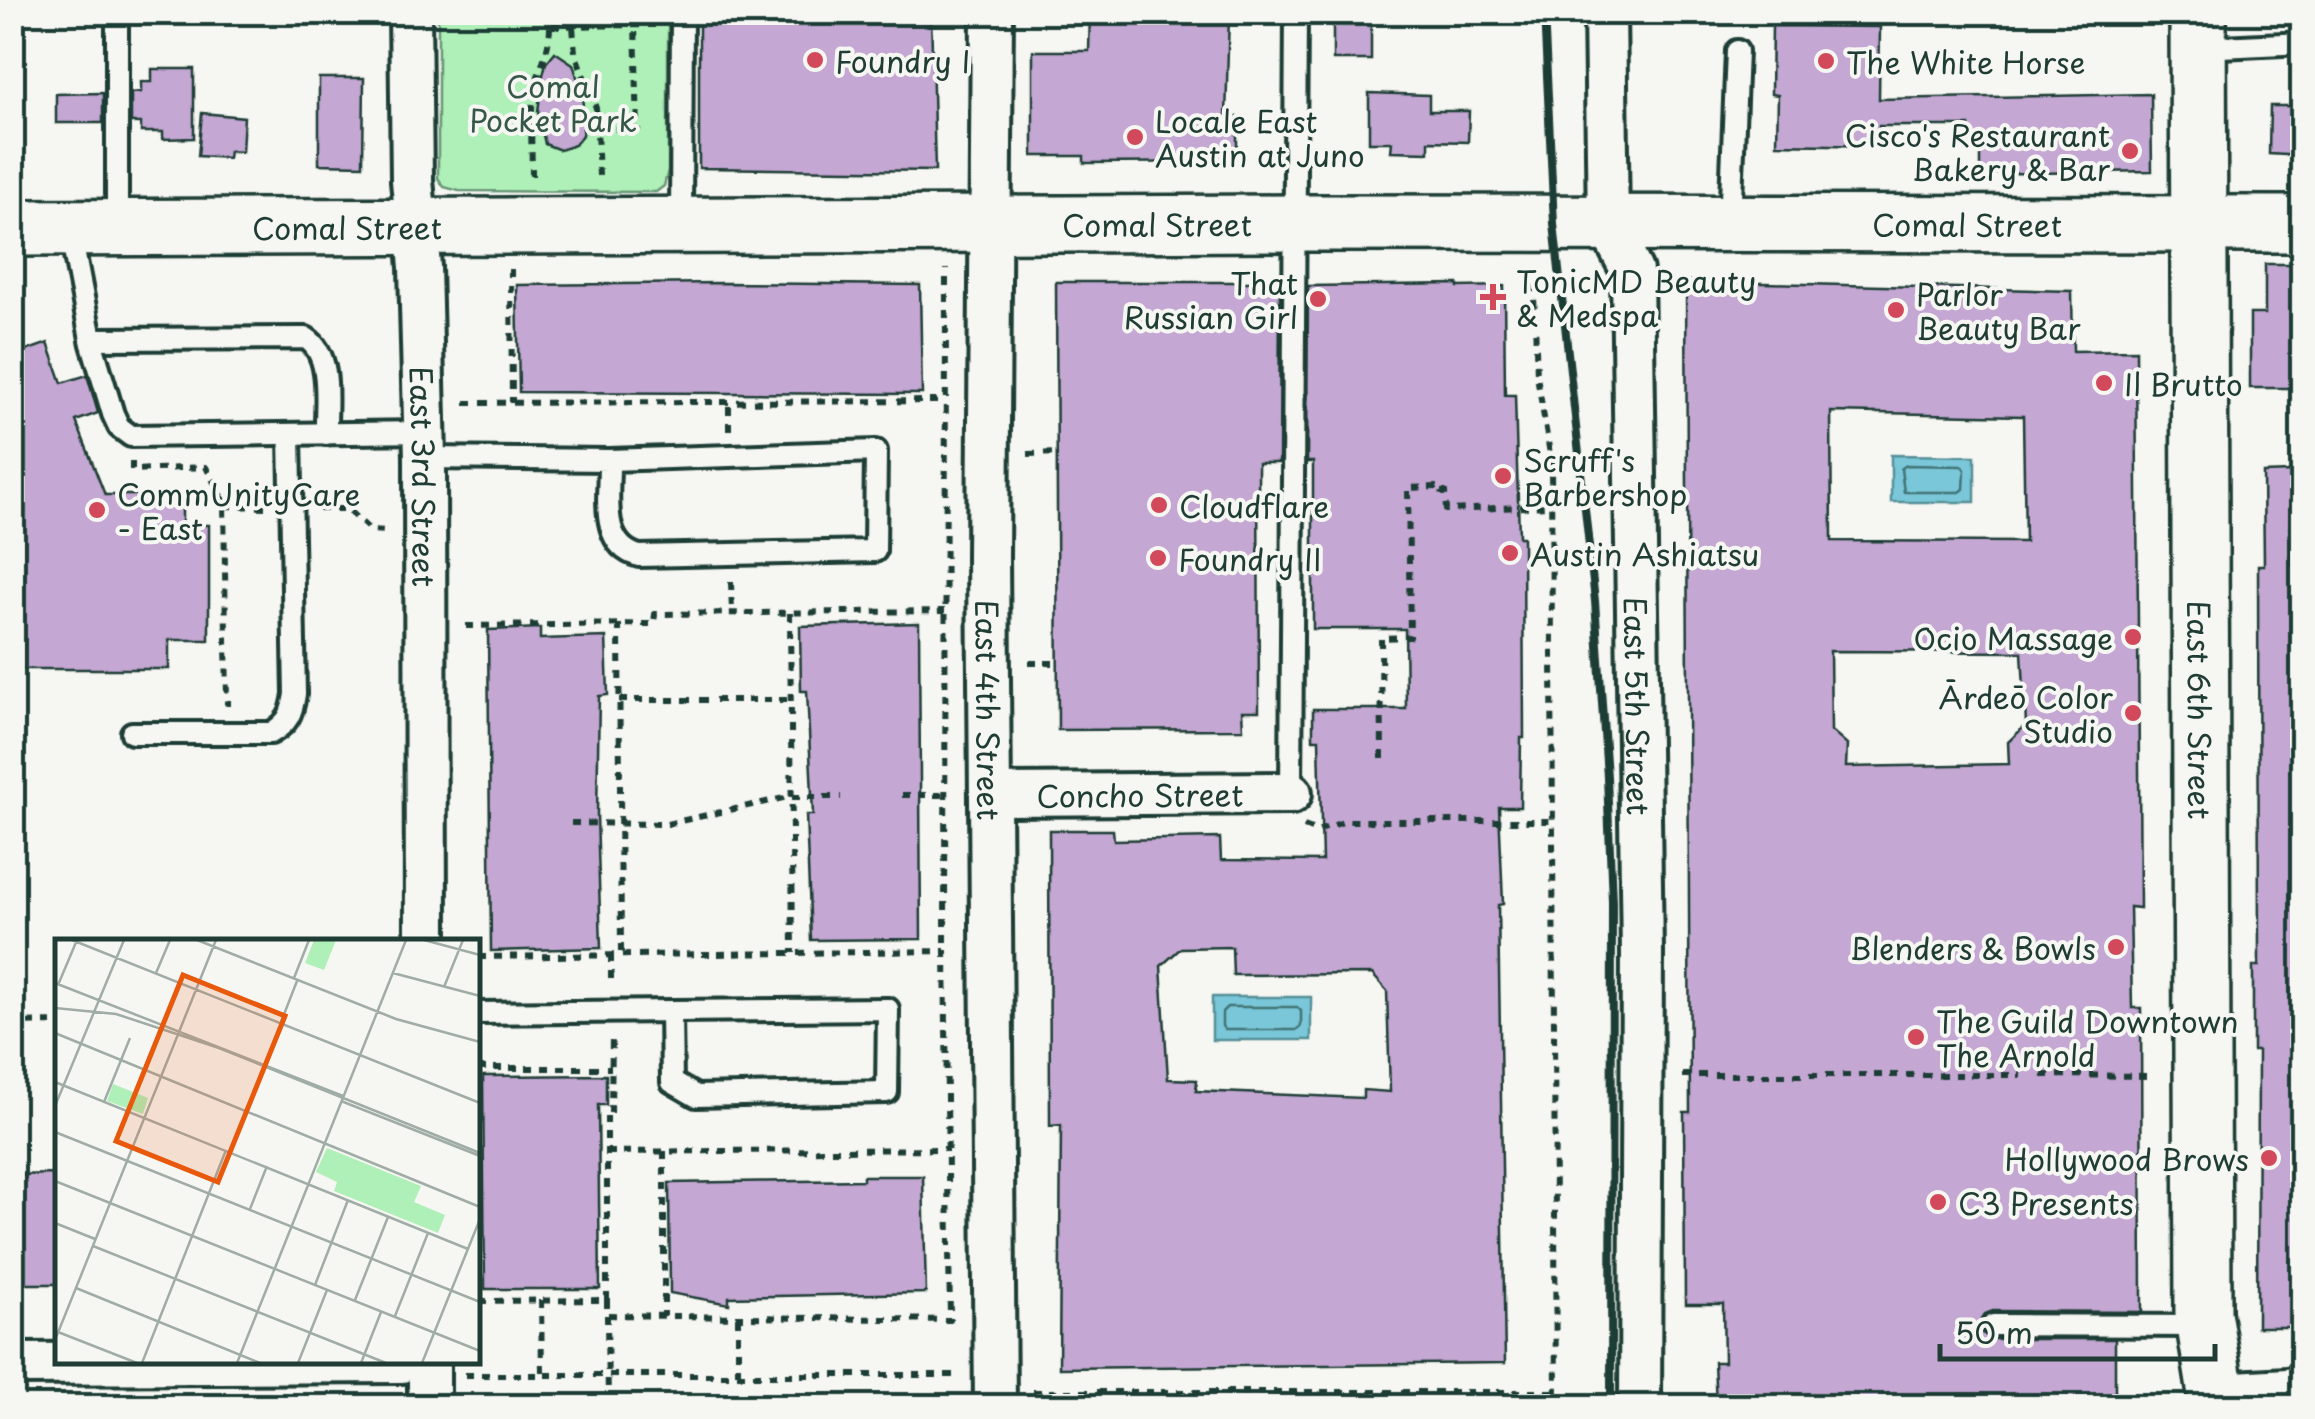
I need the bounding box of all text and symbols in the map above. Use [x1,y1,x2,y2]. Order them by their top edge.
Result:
place label: Foundry I [835,38,971,83]
place label: The White Horse [1846,39,2085,84]
marker: Foundry I [804,49,826,71]
marker: The White Horse [1815,50,1837,72]
park label: Comal Pocket Park [469,63,637,142]
place label: Locale East Austin at Juno [1155,98,1365,177]
place label: Cisco's Restaurant Bakery & Bar [1845,112,2110,191]
marker: Locale East Austin at Juno [1124,126,1146,148]
marker: Cisco's Restaurant Bakery & Bar [2119,140,2141,162]
street label: Comal Street [1062,201,1252,246]
street label: Comal Street [1872,201,2062,246]
street label: Comal Street [252,204,442,250]
place label: TonicMD Beauty & Medspa [1516,258,1756,337]
place label: That Russian Girl [1123,260,1298,339]
place label: Parlor Beauty Bar [1916,271,2081,350]
marker: TonicMD Beauty & Medspa [1480,284,1506,310]
marker: That Russian Girl [1307,288,1329,310]
marker: Parlor Beauty Bar [1885,299,1907,321]
place label: Il Brutto [2124,361,2243,406]
street label: East 3rd Street [400,366,448,587]
marker: Il Brutto [2093,372,2115,394]
place label: Scruff's Barbershop [1523,437,1687,516]
marker: Scruff's Barbershop [1492,465,1514,487]
place label: CommUnityCare - East [117,471,360,550]
place label: Cloudflare [1179,483,1329,528]
marker: Cloudflare [1148,494,1170,516]
marker: CommUnityCare - East [86,499,108,521]
place label: Austin Ashiatsu [1530,531,1759,576]
place label: Foundry II [1178,536,1322,581]
marker: Austin Ashiatsu [1499,542,1521,564]
marker: Foundry II [1147,547,1169,569]
street label: East 5th Street [1614,596,1662,816]
street label: East 4th Street [966,599,1013,821]
street label: East 6th Street [2178,600,2224,820]
place label: Ocio Massage [1913,615,2113,660]
marker: Ocio Massage [2122,626,2144,648]
place label: Ārdeō Color Studio [1938,674,2113,753]
marker: Ārdeō Color Studio [2122,702,2144,724]
street label: Concho Street [1036,771,1244,817]
place label: Blenders & Bowls [1849,925,2096,970]
marker: Blenders & Bowls [2105,936,2127,958]
inset map [55,939,480,1364]
place label: The Guild Downtown The Arnold [1936,998,2239,1077]
marker: The Guild Downtown The Arnold [1905,1026,1927,1048]
place label: Hollywood Brows [2005,1136,2249,1181]
marker: Hollywood Brows [2258,1147,2280,1169]
place label: C3 Presents [1958,1180,2134,1225]
marker: C3 Presents [1927,1191,1949,1213]
scale bar [1940,1299,2215,1361]
text: 50 m [1955,1309,2033,1354]

